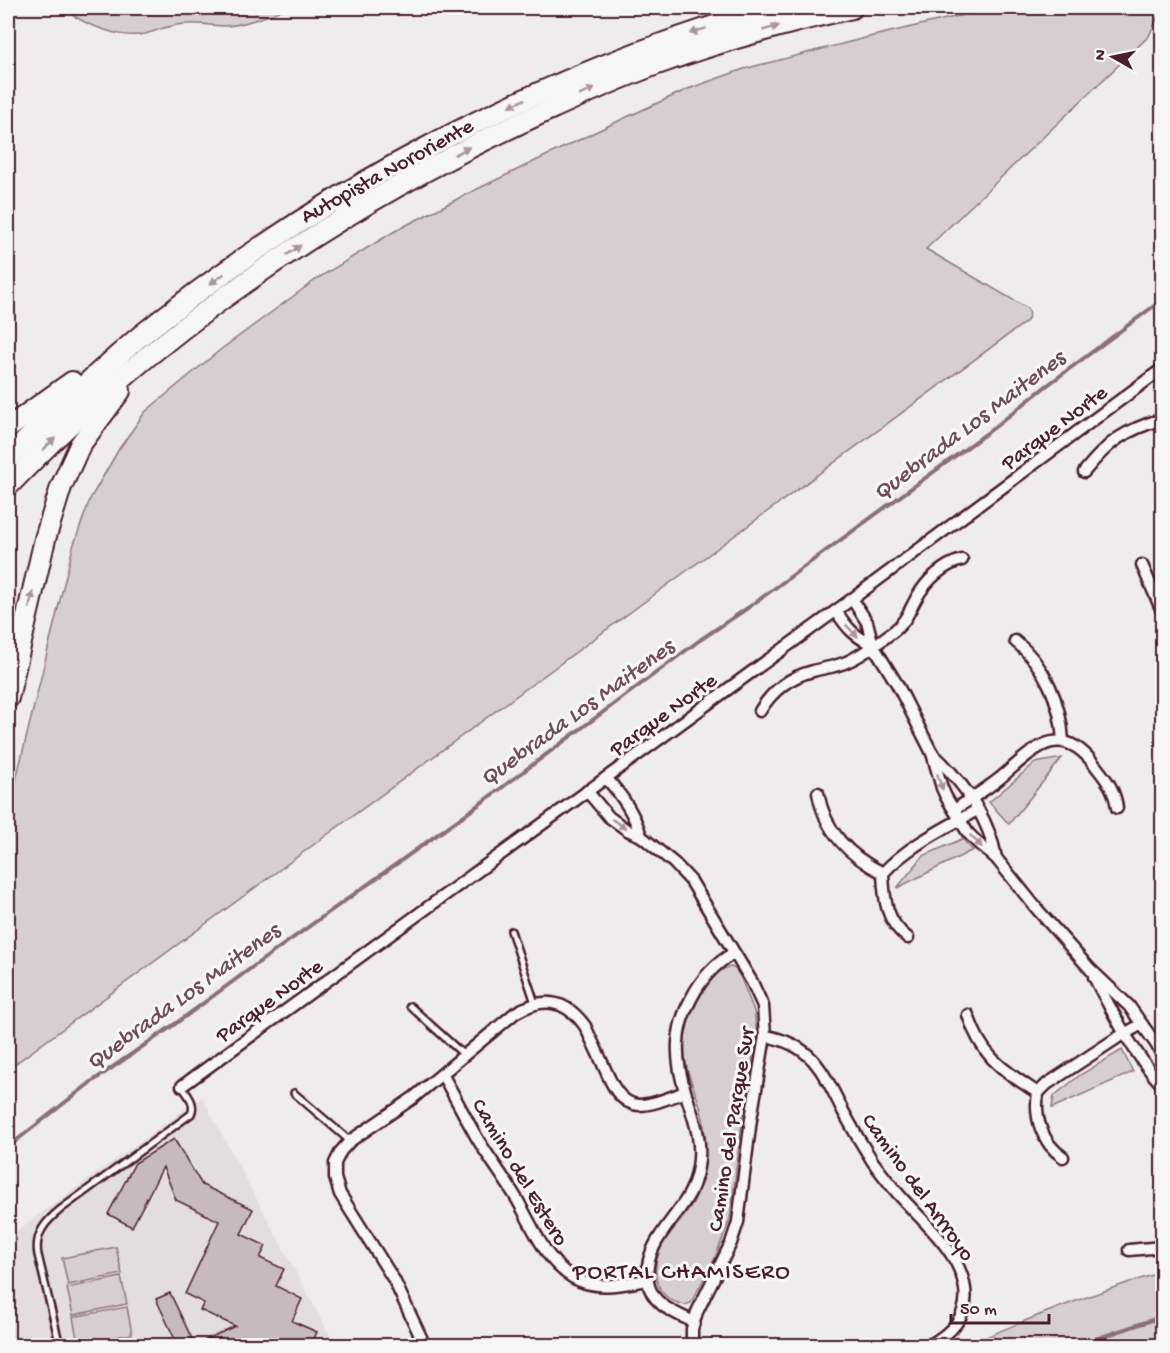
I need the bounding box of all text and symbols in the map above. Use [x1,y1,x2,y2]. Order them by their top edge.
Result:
one-way arrow [762,23,780,32]
one-way arrow [689,26,707,36]
north arrow [1083,27,1143,87]
text: N [1091,48,1112,62]
one-way arrow [579,88,596,97]
one-way arrow [508,98,525,107]
street label: Autopista Nororiente [297,114,479,231]
one-way arrow [454,146,471,156]
one-way arrow [285,244,302,255]
one-way arrow [209,273,225,285]
water label: Quebrada Los Maitenes [868,344,1074,509]
street label: Parque Norte [996,380,1114,478]
one-way arrow [41,438,55,452]
one-way arrow [26,591,36,609]
one-way arrow [844,624,859,638]
water label: Quebrada Los Maitenes [475,632,683,794]
street label: Parque Norte [605,668,724,764]
one-way arrow [936,774,946,792]
one-way arrow [611,818,627,830]
one-way arrow [969,833,983,848]
water label: Quebrada Los Maitenes [81,916,289,1078]
street label: Parque Norte [211,954,330,1050]
street label: Camino del Parque Sur [704,1023,762,1234]
street label: Camino del Estero [464,1095,573,1251]
street label: Camino del Arrroyo [855,1110,979,1267]
district label: PORTAL CHAMISERO [572,1259,791,1288]
scale bar [951,1287,1048,1325]
text: 50 m [960,1300,997,1321]

